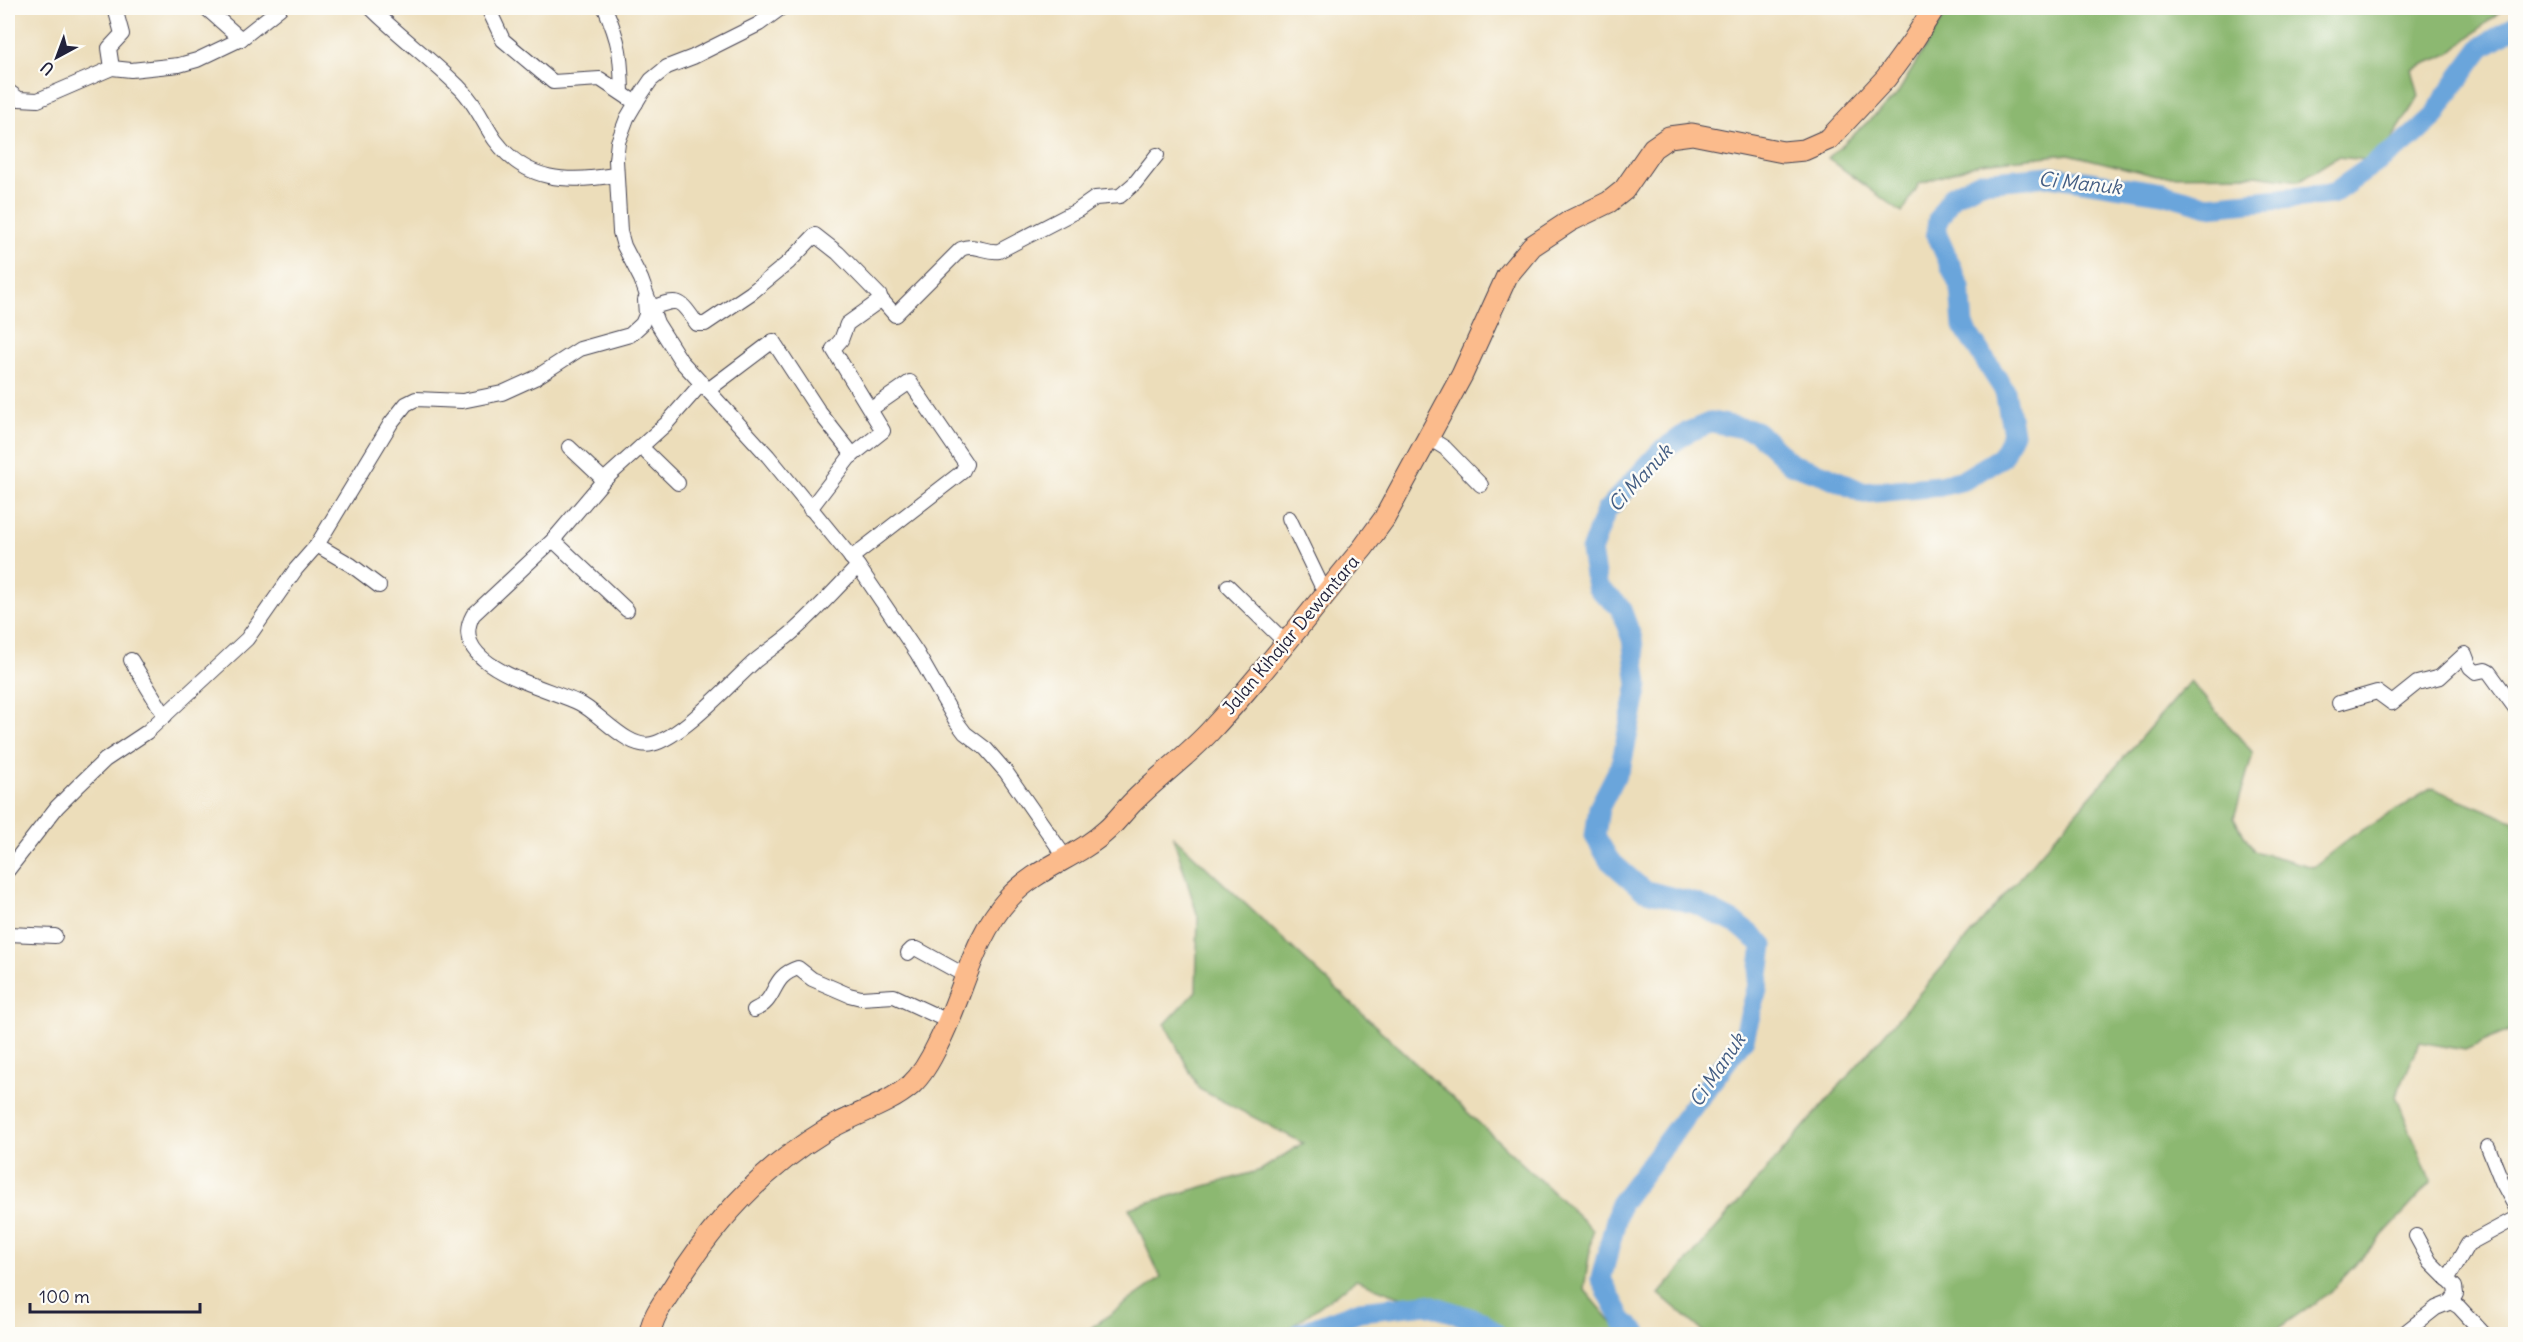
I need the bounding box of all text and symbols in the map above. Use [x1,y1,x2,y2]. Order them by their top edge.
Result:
north arrow [27,27,87,87]
text: U [36,57,58,79]
water label: Ci Manuk [2037,166,2125,199]
water label: Ci Manuk [1602,437,1678,517]
street label: Jalan Kihajar Dewantara [1217,550,1364,719]
water label: Ci Manuk [1683,1027,1751,1111]
scale bar [30,1276,200,1314]
text: 100 m [39,1285,90,1308]

